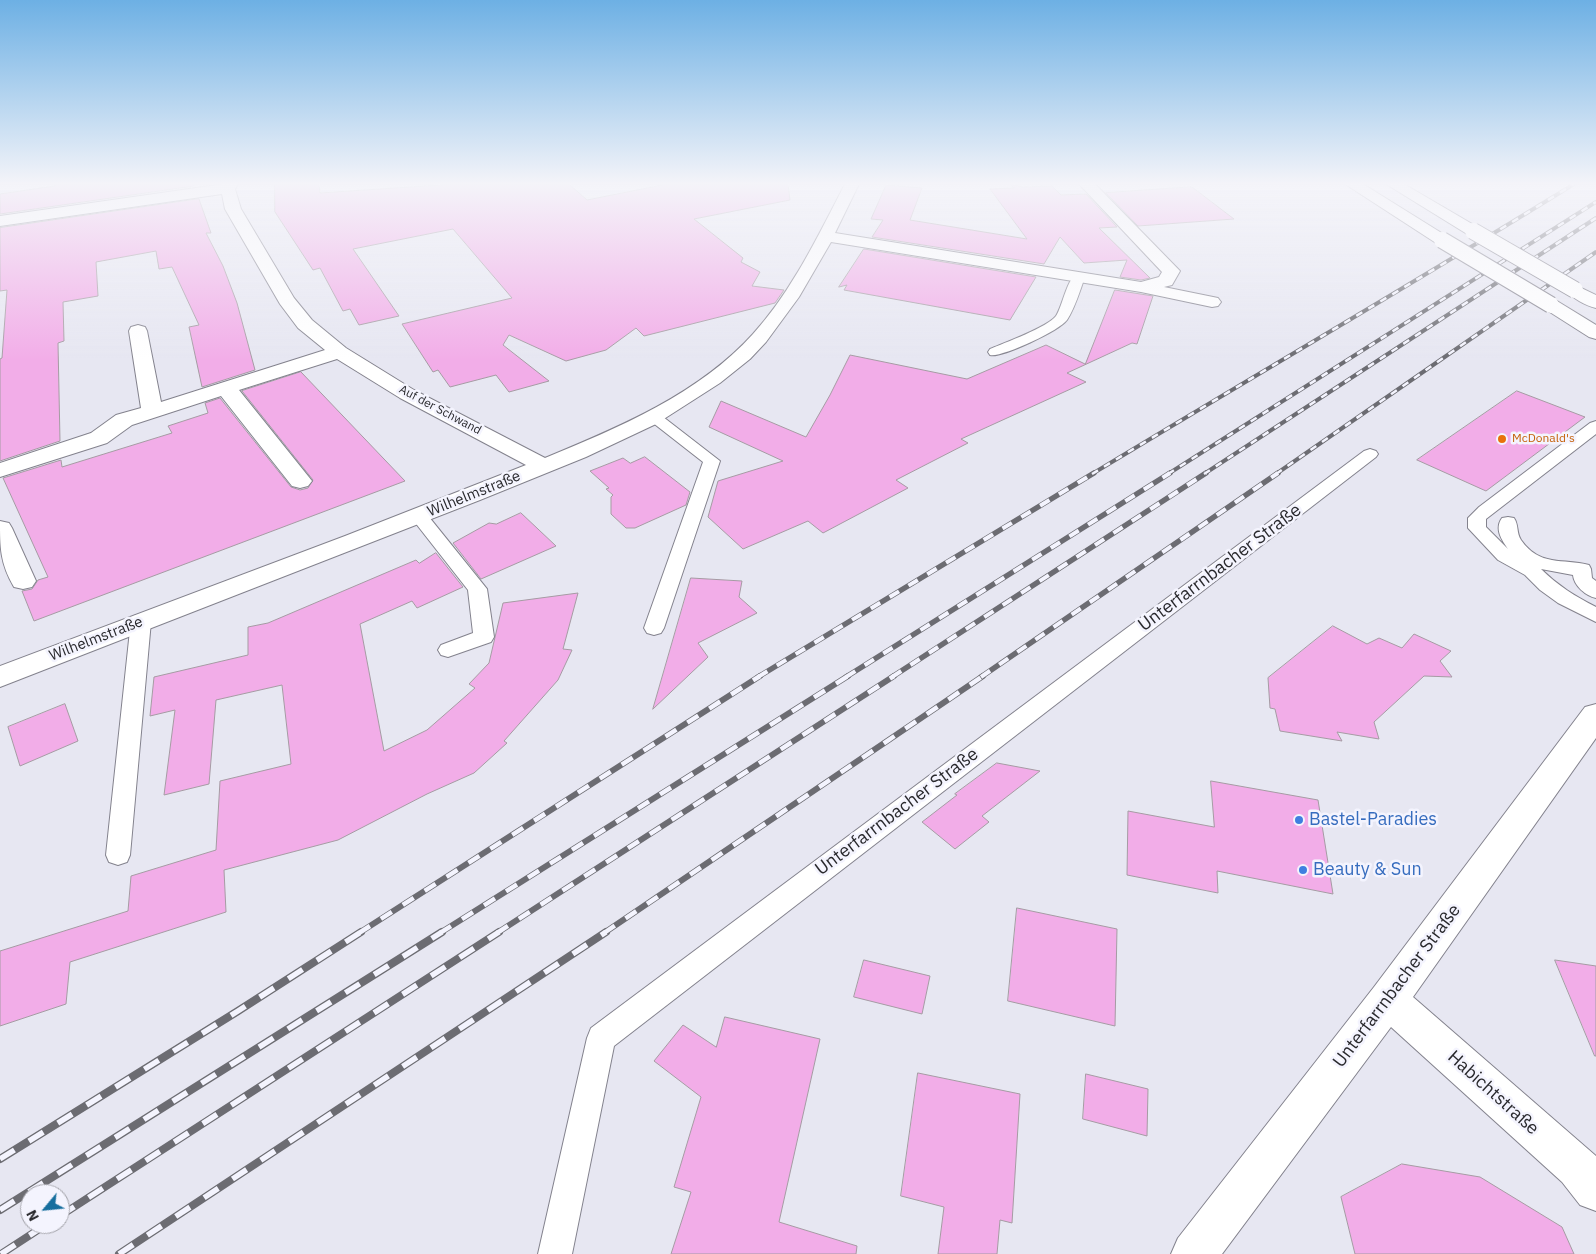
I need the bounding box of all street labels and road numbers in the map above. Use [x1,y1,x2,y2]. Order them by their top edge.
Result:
street label: Auf der Schwand [396,382,484,438]
street label: Wilhelmstraße [425,467,523,521]
street label: Unterfarrnbacher Straße [1134,500,1306,636]
street label: Wilhelmstraße [47,613,145,665]
street label: Unterfarrnbacher Straße [811,744,983,880]
street label: Unterfarrnbacher Straße [1329,900,1465,1072]
street label: Habichtstraße [1443,1046,1543,1140]

